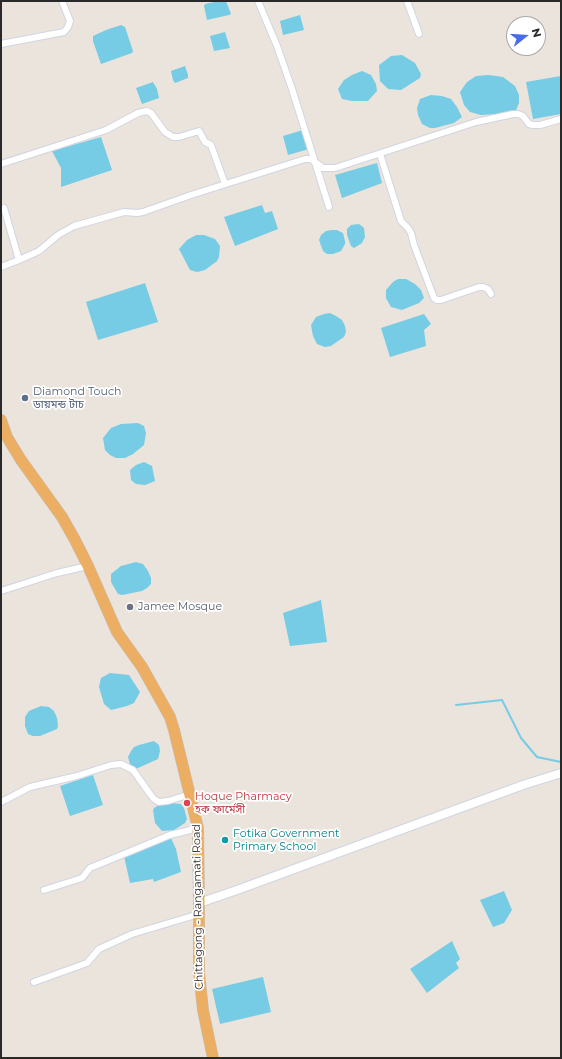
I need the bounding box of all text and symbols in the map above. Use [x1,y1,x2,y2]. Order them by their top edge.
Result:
north arrow [506,16,546,56]
text: N [529,26,545,39]
place label: Diamond Touch ডায়মন্ড টাচ [33,385,121,411]
marker: Diamond Touch ডায়মন্ড টাচ [20,393,30,403]
place label: Jamee Mosque [138,600,222,614]
marker: Jamee Mosque [125,602,135,612]
place label: Hoque Pharmacy হক ফার্মেসী [195,790,292,816]
marker: Hoque Pharmacy হক ফার্মেসী [182,798,192,808]
street label: Chittagong - Rangamati Road [190,824,206,990]
place label: Fotika Government Primary School [233,827,340,853]
marker: Fotika Government Primary School [220,835,230,845]

